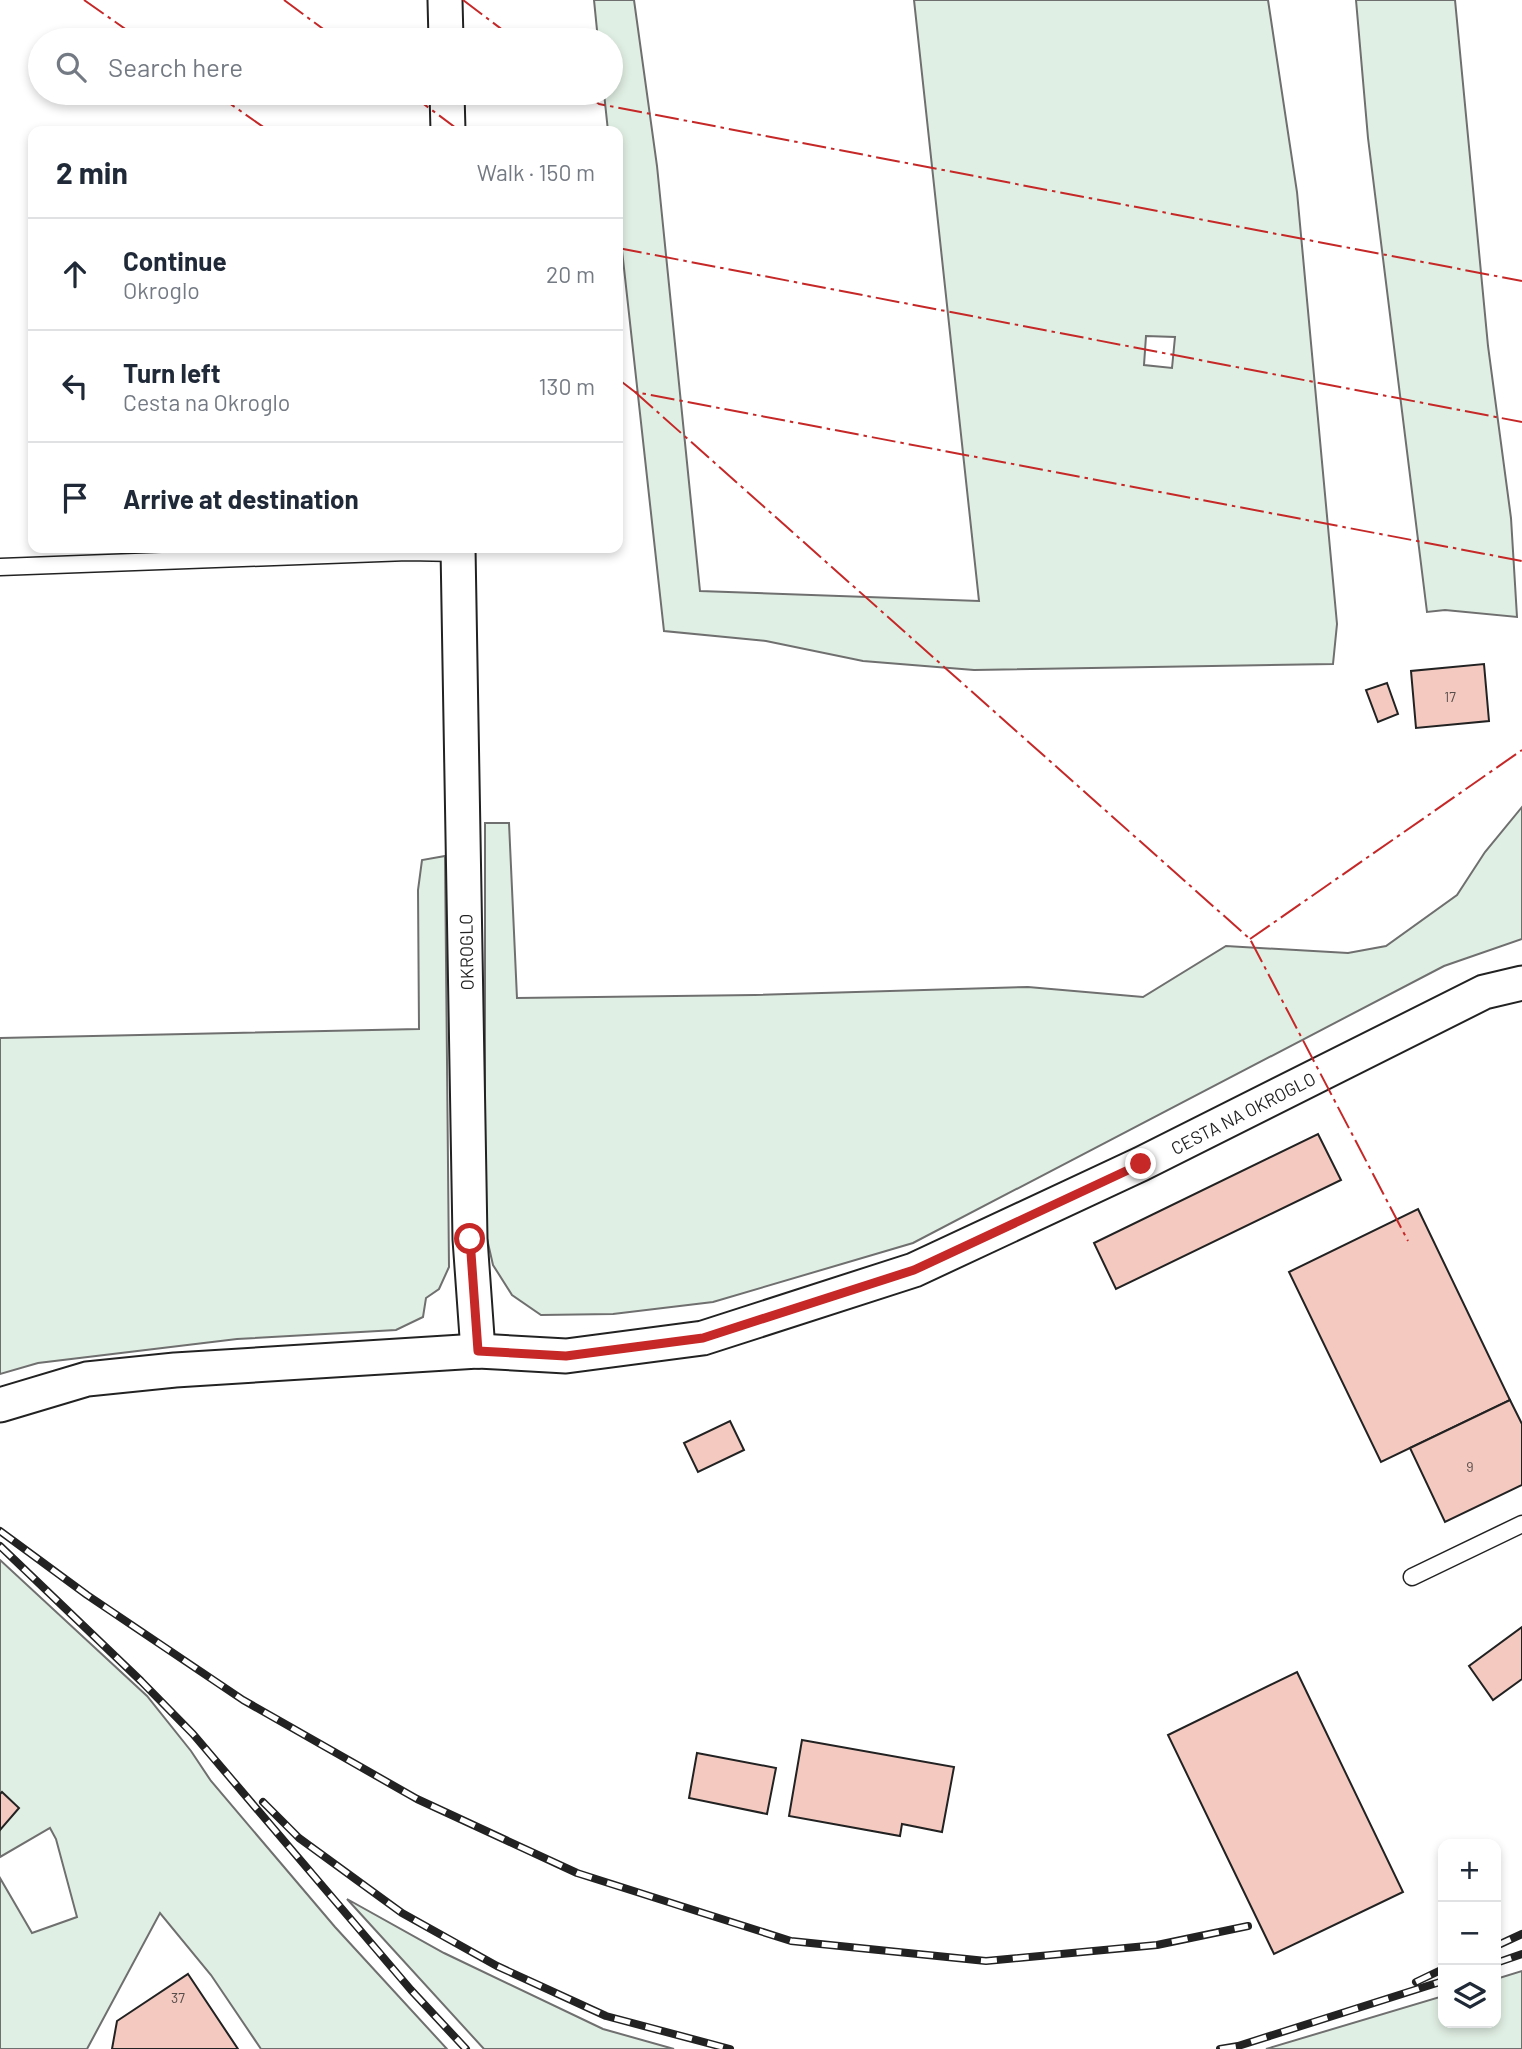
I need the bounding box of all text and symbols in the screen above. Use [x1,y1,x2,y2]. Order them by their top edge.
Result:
search box [28,28,623,105]
icon: search [52,48,90,86]
text: Search here [108,51,243,82]
text: 2 min [56,154,128,190]
text: Walk · 150 m [477,158,595,186]
text: Continue [123,245,227,276]
icon: ahead [56,255,94,293]
text: 20 m [546,260,595,288]
text: Okroglo [123,276,200,304]
text: Turn left [123,357,221,388]
icon: left [56,367,94,405]
text: 130 m [538,372,595,400]
text: Cesta na Okroglo [123,388,290,416]
icon: arrive [56,479,94,517]
text: Arrive at destination [123,483,359,514]
house number: 17 [1444,688,1456,705]
street label: OKROGLO [454,913,478,991]
street label: CESTA NA OKROGLO [1167,1067,1319,1159]
route end [1125,1148,1156,1179]
route start [454,1223,485,1254]
house number: 9 [1466,1458,1474,1475]
map controls [1438,1839,1501,2028]
button: + [1438,1839,1501,1902]
button: − [1438,1902,1501,1965]
button: layers [1438,1965,1501,2028]
house number: 37 [171,1989,185,2006]

